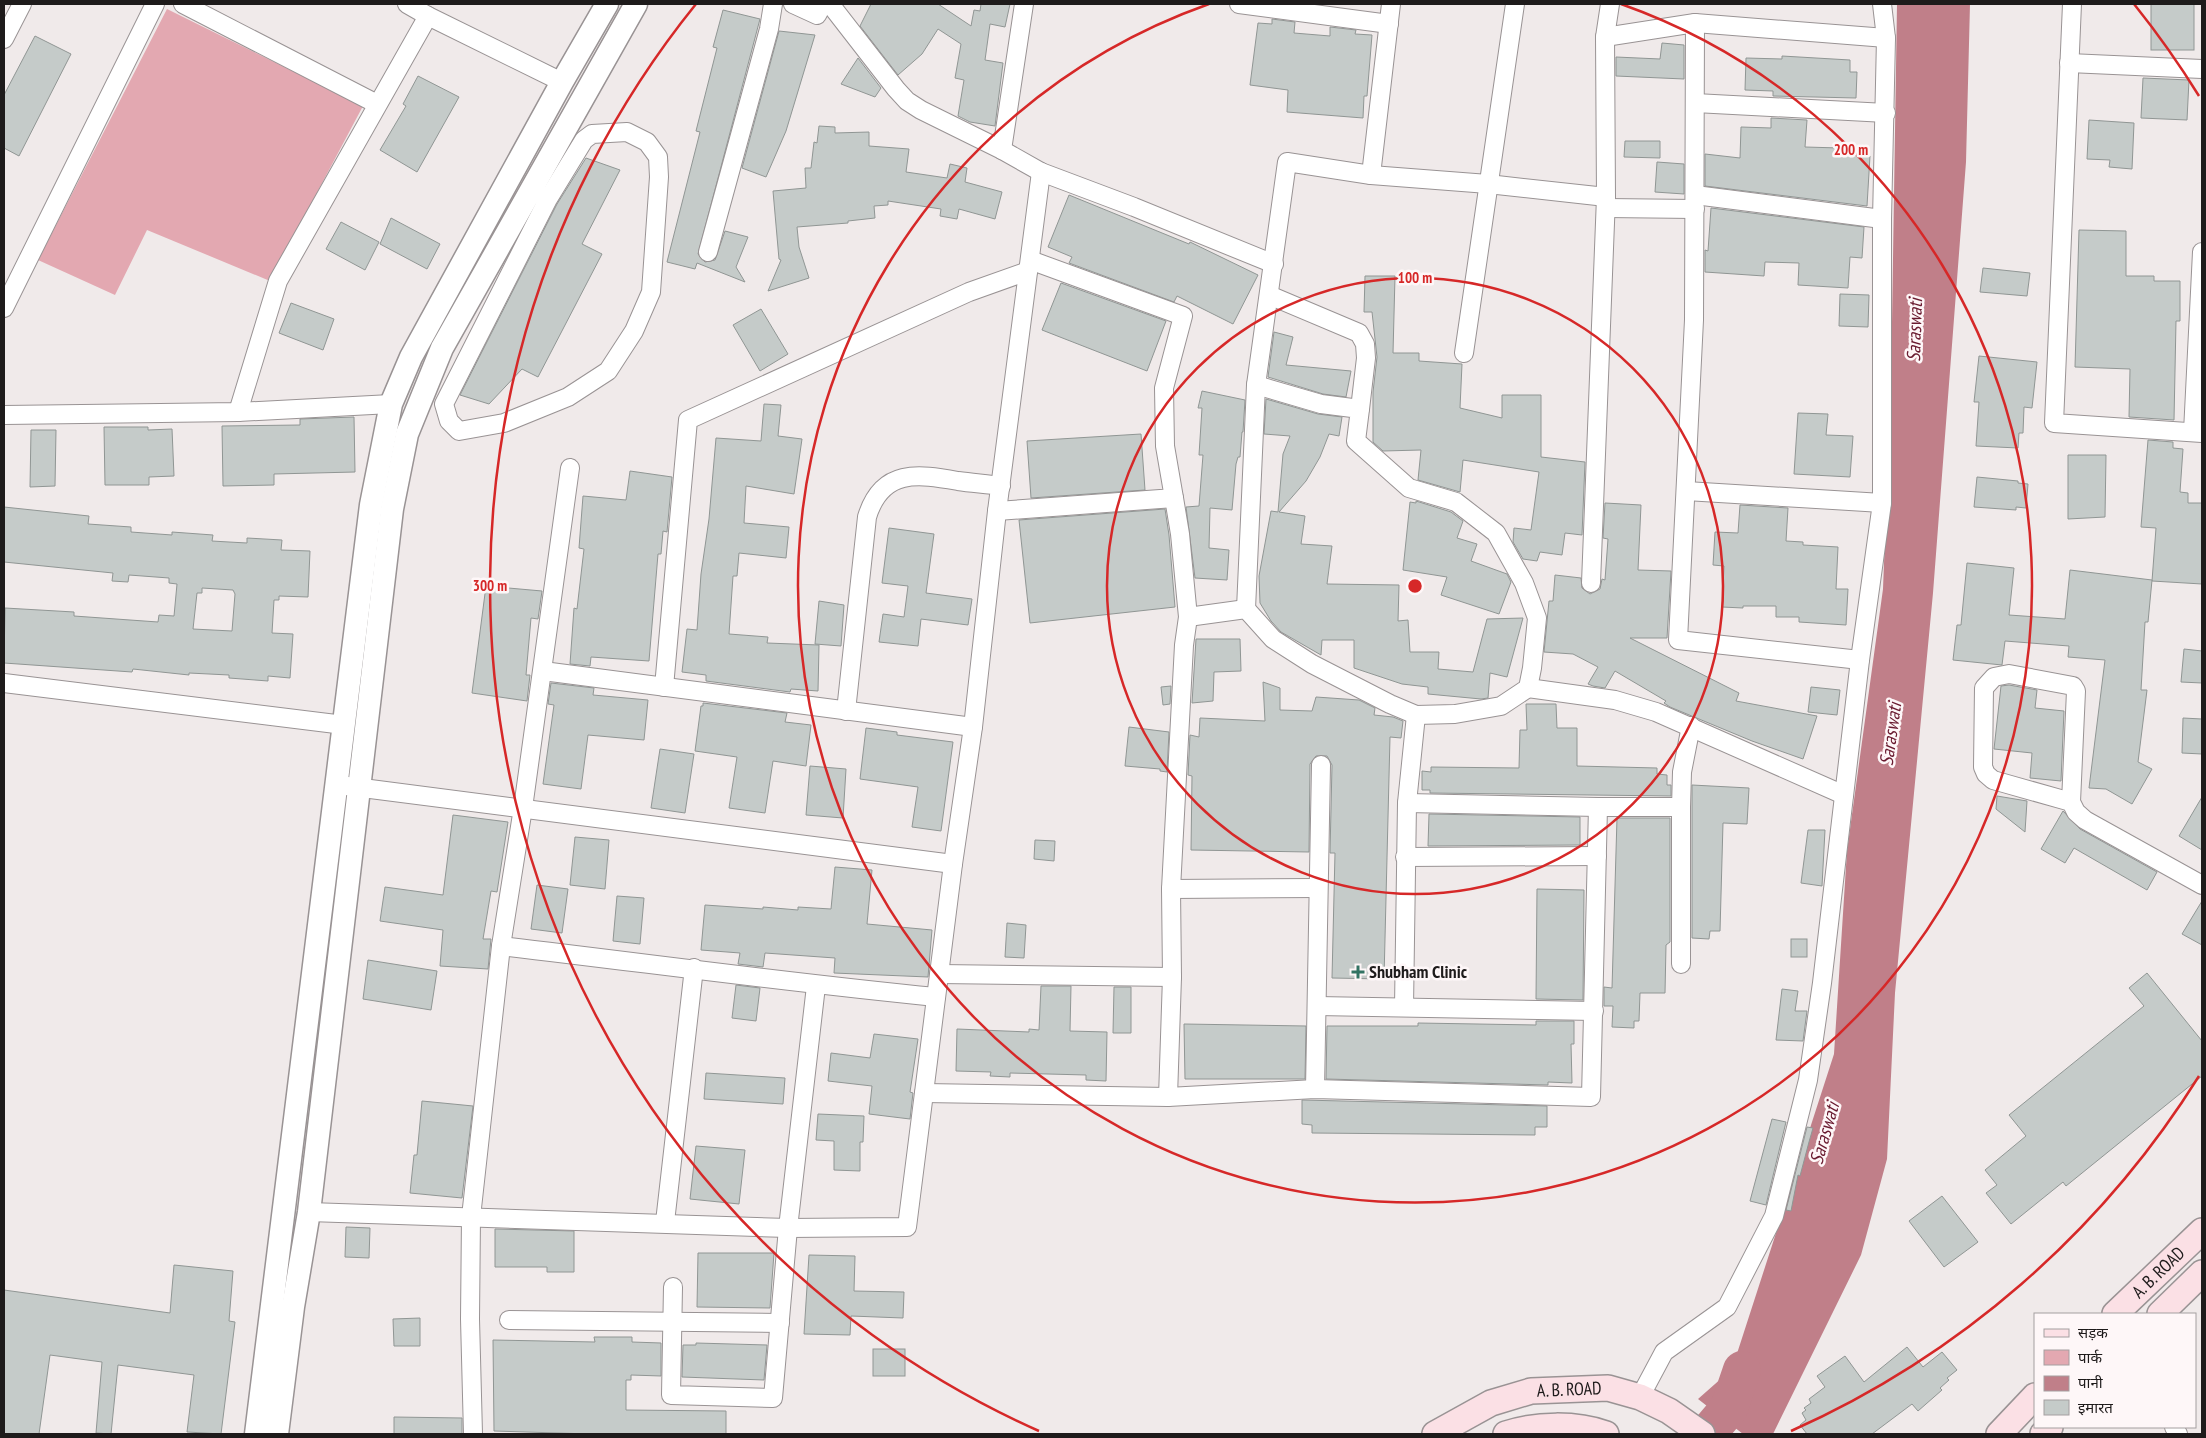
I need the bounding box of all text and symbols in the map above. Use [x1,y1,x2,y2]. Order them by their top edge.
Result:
text: 200 m [1834,140,1868,159]
text: 100 m [1398,268,1432,287]
water label: Saraswati [1901,295,1927,362]
text: 300 m [473,576,507,595]
centre of rings [1406,577,1424,595]
water label: Saraswati [1874,698,1907,767]
place label: Shubham Clinic [1369,960,1468,983]
marker: Shubham Clinic [1351,965,1365,979]
water label: Saraswati [1804,1097,1845,1167]
street label: A. B. ROAD [2127,1242,2189,1303]
legend [2034,1313,2196,1428]
text: सड़क [2078,1323,2108,1342]
text: पार्क [2078,1348,2102,1367]
text: पानी [2078,1373,2104,1392]
street label: A. B. ROAD [1536,1376,1602,1402]
text: इमारत [2078,1398,2113,1417]

